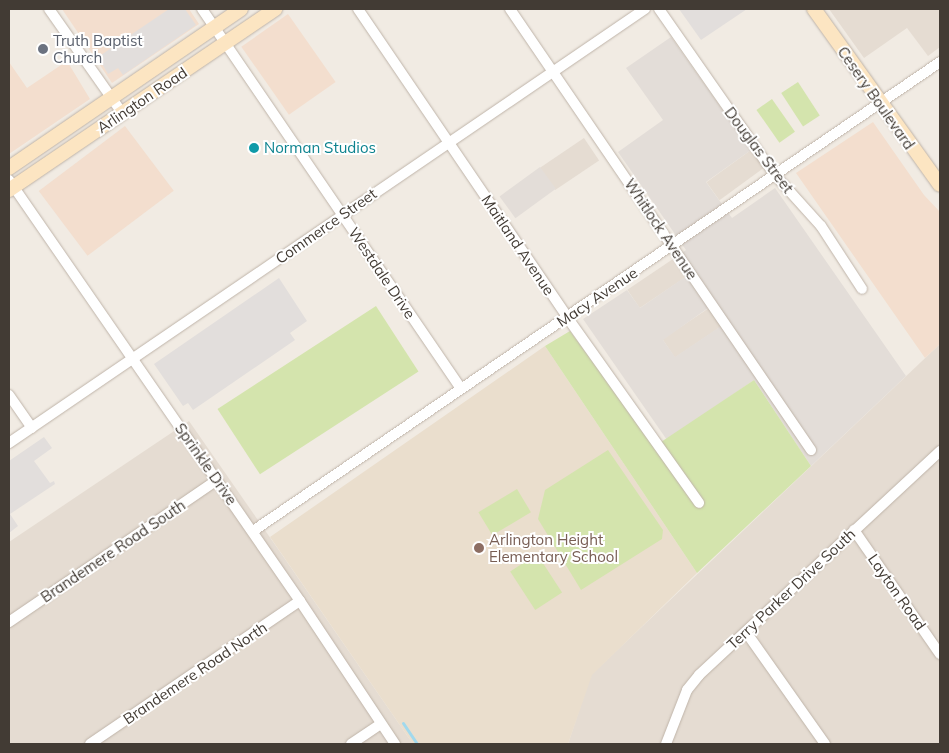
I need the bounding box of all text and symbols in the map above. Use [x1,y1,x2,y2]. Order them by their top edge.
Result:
place label: Truth Baptist Church [53,31,143,66]
marker: Truth Baptist Church [37,43,49,55]
street label: Cesery Boulevard [834,43,918,153]
street label: Arlington Road [94,63,190,137]
street label: Douglas Street [721,104,797,196]
place label: Norman Studios [264,139,376,157]
marker: Norman Studios [248,142,260,154]
street label: Whitlock Avenue [621,175,701,283]
street label: Commerce Street [272,185,380,267]
street label: Maitland Avenue [478,191,558,299]
street label: Westdale Drive [345,224,419,322]
street label: Macy Avenue [553,263,641,331]
street label: Sprinkle Drive [171,420,241,508]
street label: Brandemere Road South [37,496,189,606]
street label: Terry Parker Drive South [723,525,859,653]
place label: Arlington Height Elementary School [489,530,618,565]
marker: Arlington Height Elementary School [473,542,485,554]
street label: Layton Road [864,551,930,633]
street label: Brandemere Road North [120,618,270,728]

